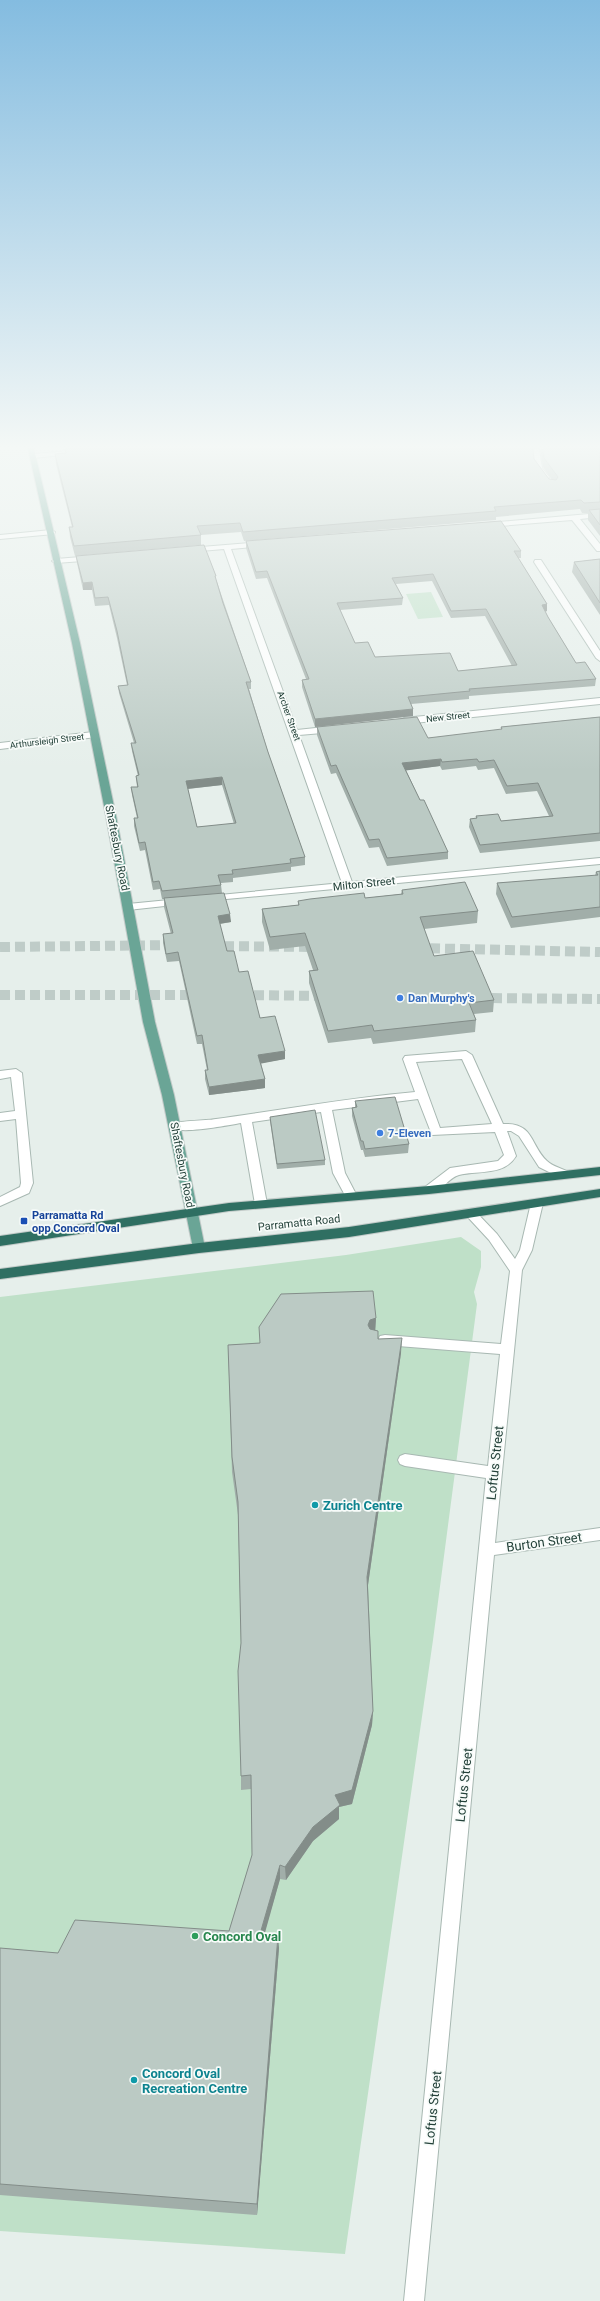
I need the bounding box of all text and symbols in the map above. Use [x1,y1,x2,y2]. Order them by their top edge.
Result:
street label: Archer Street [275,690,303,742]
street label: New Street [426,710,470,724]
street label: Arthursleigh Street [9,731,85,751]
street label: Shaftesbury Road [102,804,132,892]
street label: Milton Street [332,874,396,894]
place label: Dan Murphy's [408,992,475,1005]
marker: Dan Murphy's [395,993,405,1003]
street label: Shaftesbury Road [167,1121,197,1209]
place label: 7-Eleven [388,1127,431,1140]
marker: 7-Eleven [375,1128,385,1138]
place label: Parramatta Rd opp Concord Oval [32,1209,120,1235]
street label: Parramatta Road [257,1212,341,1234]
marker: Parramatta Rd opp Concord Oval [19,1216,29,1226]
street label: Loftus Street [484,1425,506,1501]
place label: Zurich Centre [323,1498,402,1513]
marker: Zurich Centre [310,1500,320,1510]
street label: Burton Street [505,1529,583,1555]
street label: Loftus Street [453,1747,475,1823]
place label: Concord Oval [203,1929,281,1944]
marker: Concord Oval [190,1931,200,1941]
place label: Concord Oval Recreation Centre [142,2066,247,2096]
street label: Loftus Street [422,2070,444,2146]
marker: Concord Oval Recreation Centre [129,2075,139,2085]

